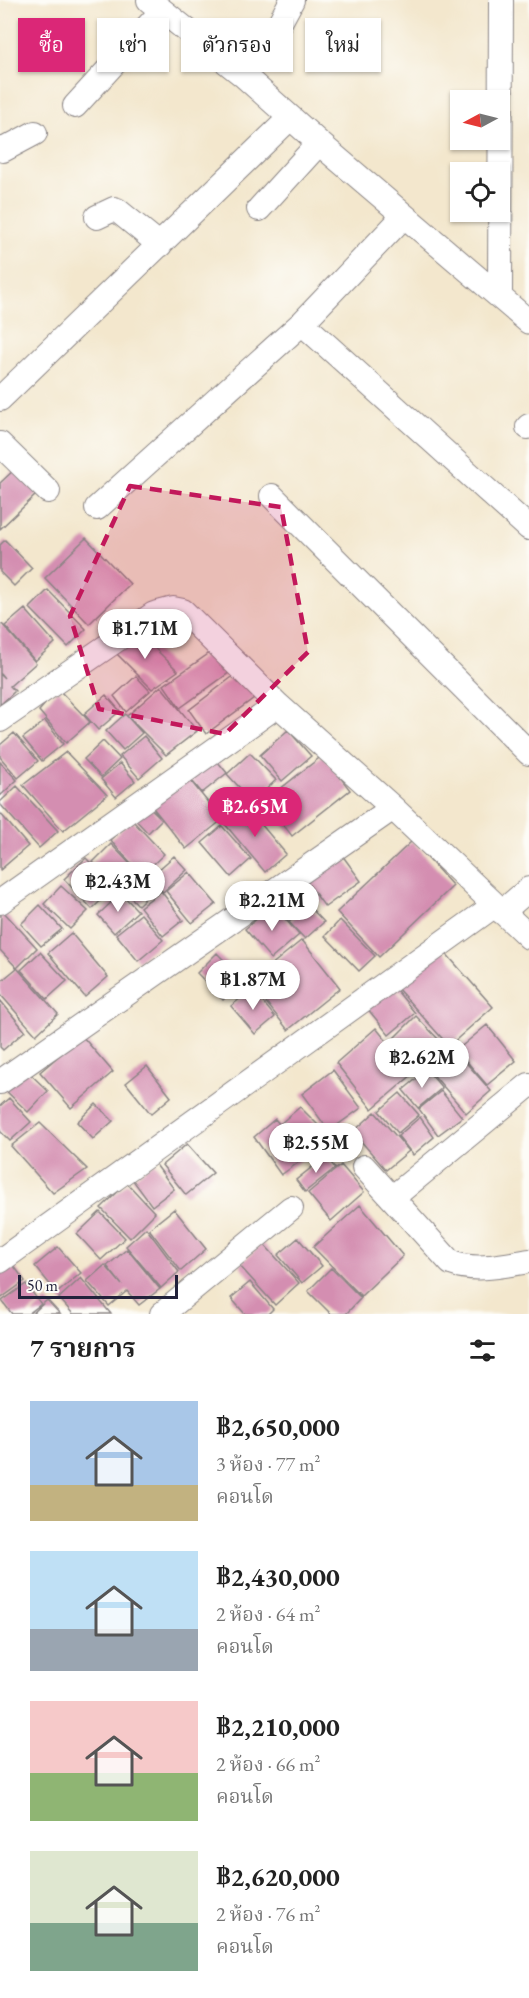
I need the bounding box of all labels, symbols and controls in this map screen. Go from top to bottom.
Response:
chip: ซื้อ [18,18,85,72]
chip: เช่า [97,18,169,72]
chip: ตัวกรอง [181,18,293,72]
chip: ใหม่ [305,18,381,72]
north arrow [450,90,510,150]
map controls [450,90,510,222]
button: locate [450,162,510,222]
pin: ฿1.71M [96,609,194,660]
text: ฿1.71M [112,615,178,641]
pin: ฿2.65M [206,787,304,838]
text: ฿2.65M [222,793,288,819]
pin: ฿2.43M [69,862,167,913]
text: ฿2.43M [85,868,151,894]
pin: ฿2.21M [223,881,321,932]
text: ฿2.21M [239,887,305,913]
pin: ฿1.87M [204,960,302,1011]
text: ฿1.87M [220,966,286,992]
pin: ฿2.62M [373,1038,471,1089]
text: ฿2.62M [389,1044,455,1070]
pin: ฿2.55M [267,1123,365,1174]
text: ฿2.55M [283,1129,349,1155]
scale bar [18,1272,178,1300]
text: 50 m [27,1275,58,1296]
text: 7 รายการ [30,1331,136,1365]
icon: filters [466,1334,499,1367]
text: ฿2,650,000 [216,1410,340,1444]
icon: home [78,1425,150,1497]
text: 3 ห้อง · 77 m² [216,1451,321,1477]
text: คอนโด [216,1483,274,1509]
text: ฿2,430,000 [216,1560,340,1594]
icon: home [78,1575,150,1647]
text: 2 ห้อง · 64 m² [216,1601,321,1627]
text: คอนโด [216,1633,274,1659]
text: ฿2,210,000 [216,1710,340,1744]
icon: home [78,1725,150,1797]
text: 2 ห้อง · 66 m² [216,1751,321,1777]
text: คอนโด [216,1783,274,1809]
text: ฿2,620,000 [216,1860,340,1894]
icon: home [78,1875,150,1947]
text: 2 ห้อง · 76 m² [216,1901,321,1927]
text: คอนโด [216,1933,274,1959]

